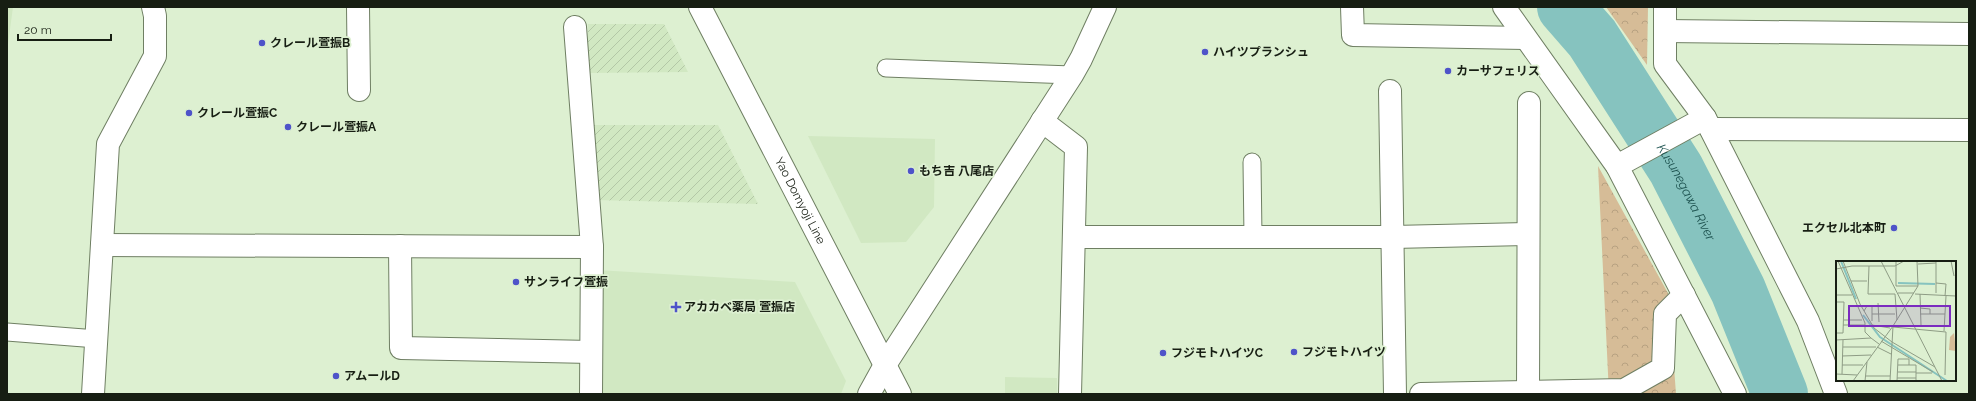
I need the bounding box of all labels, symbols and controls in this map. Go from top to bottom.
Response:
scale bar [18,16,111,42]
text: 20 m [24,23,52,37]
place label: クレール萱振B [270,36,350,50]
marker: クレール萱振B [257,38,267,48]
place label: ハイツプランシュ [1213,45,1309,59]
marker: ハイツプランシュ [1200,47,1210,57]
place label: カーサフェリス [1456,64,1540,78]
marker: カーサフェリス [1443,66,1453,76]
place label: クレール萱振C [197,106,277,120]
marker: クレール萱振C [184,108,194,118]
place label: クレール萱振A [296,120,377,134]
marker: クレール萱振A [283,122,293,132]
water label: Kusunegawa River [1654,141,1719,243]
street label: Yao Domyoji Line [772,155,828,246]
place label: もち吉 八尾店 [919,164,994,178]
marker: もち吉 八尾店 [906,166,916,176]
place label: エクセル北本町 [1802,221,1886,235]
marker: エクセル北本町 [1889,223,1899,233]
inset map [1836,261,1956,381]
place label: サンライフ萱振 [524,275,608,289]
marker: サンライフ萱振 [511,277,521,287]
place label: アカカベ薬局 萱振店 [684,300,795,314]
marker: アカカベ薬局 萱振店 [671,302,681,312]
place label: フジモトハイツ [1302,345,1386,359]
place label: フジモトハイツC [1171,346,1263,360]
marker: フジモトハイツ [1289,347,1299,357]
marker: フジモトハイツC [1158,348,1168,358]
place label: アムールD [344,369,400,383]
marker: アムールD [331,371,341,381]

